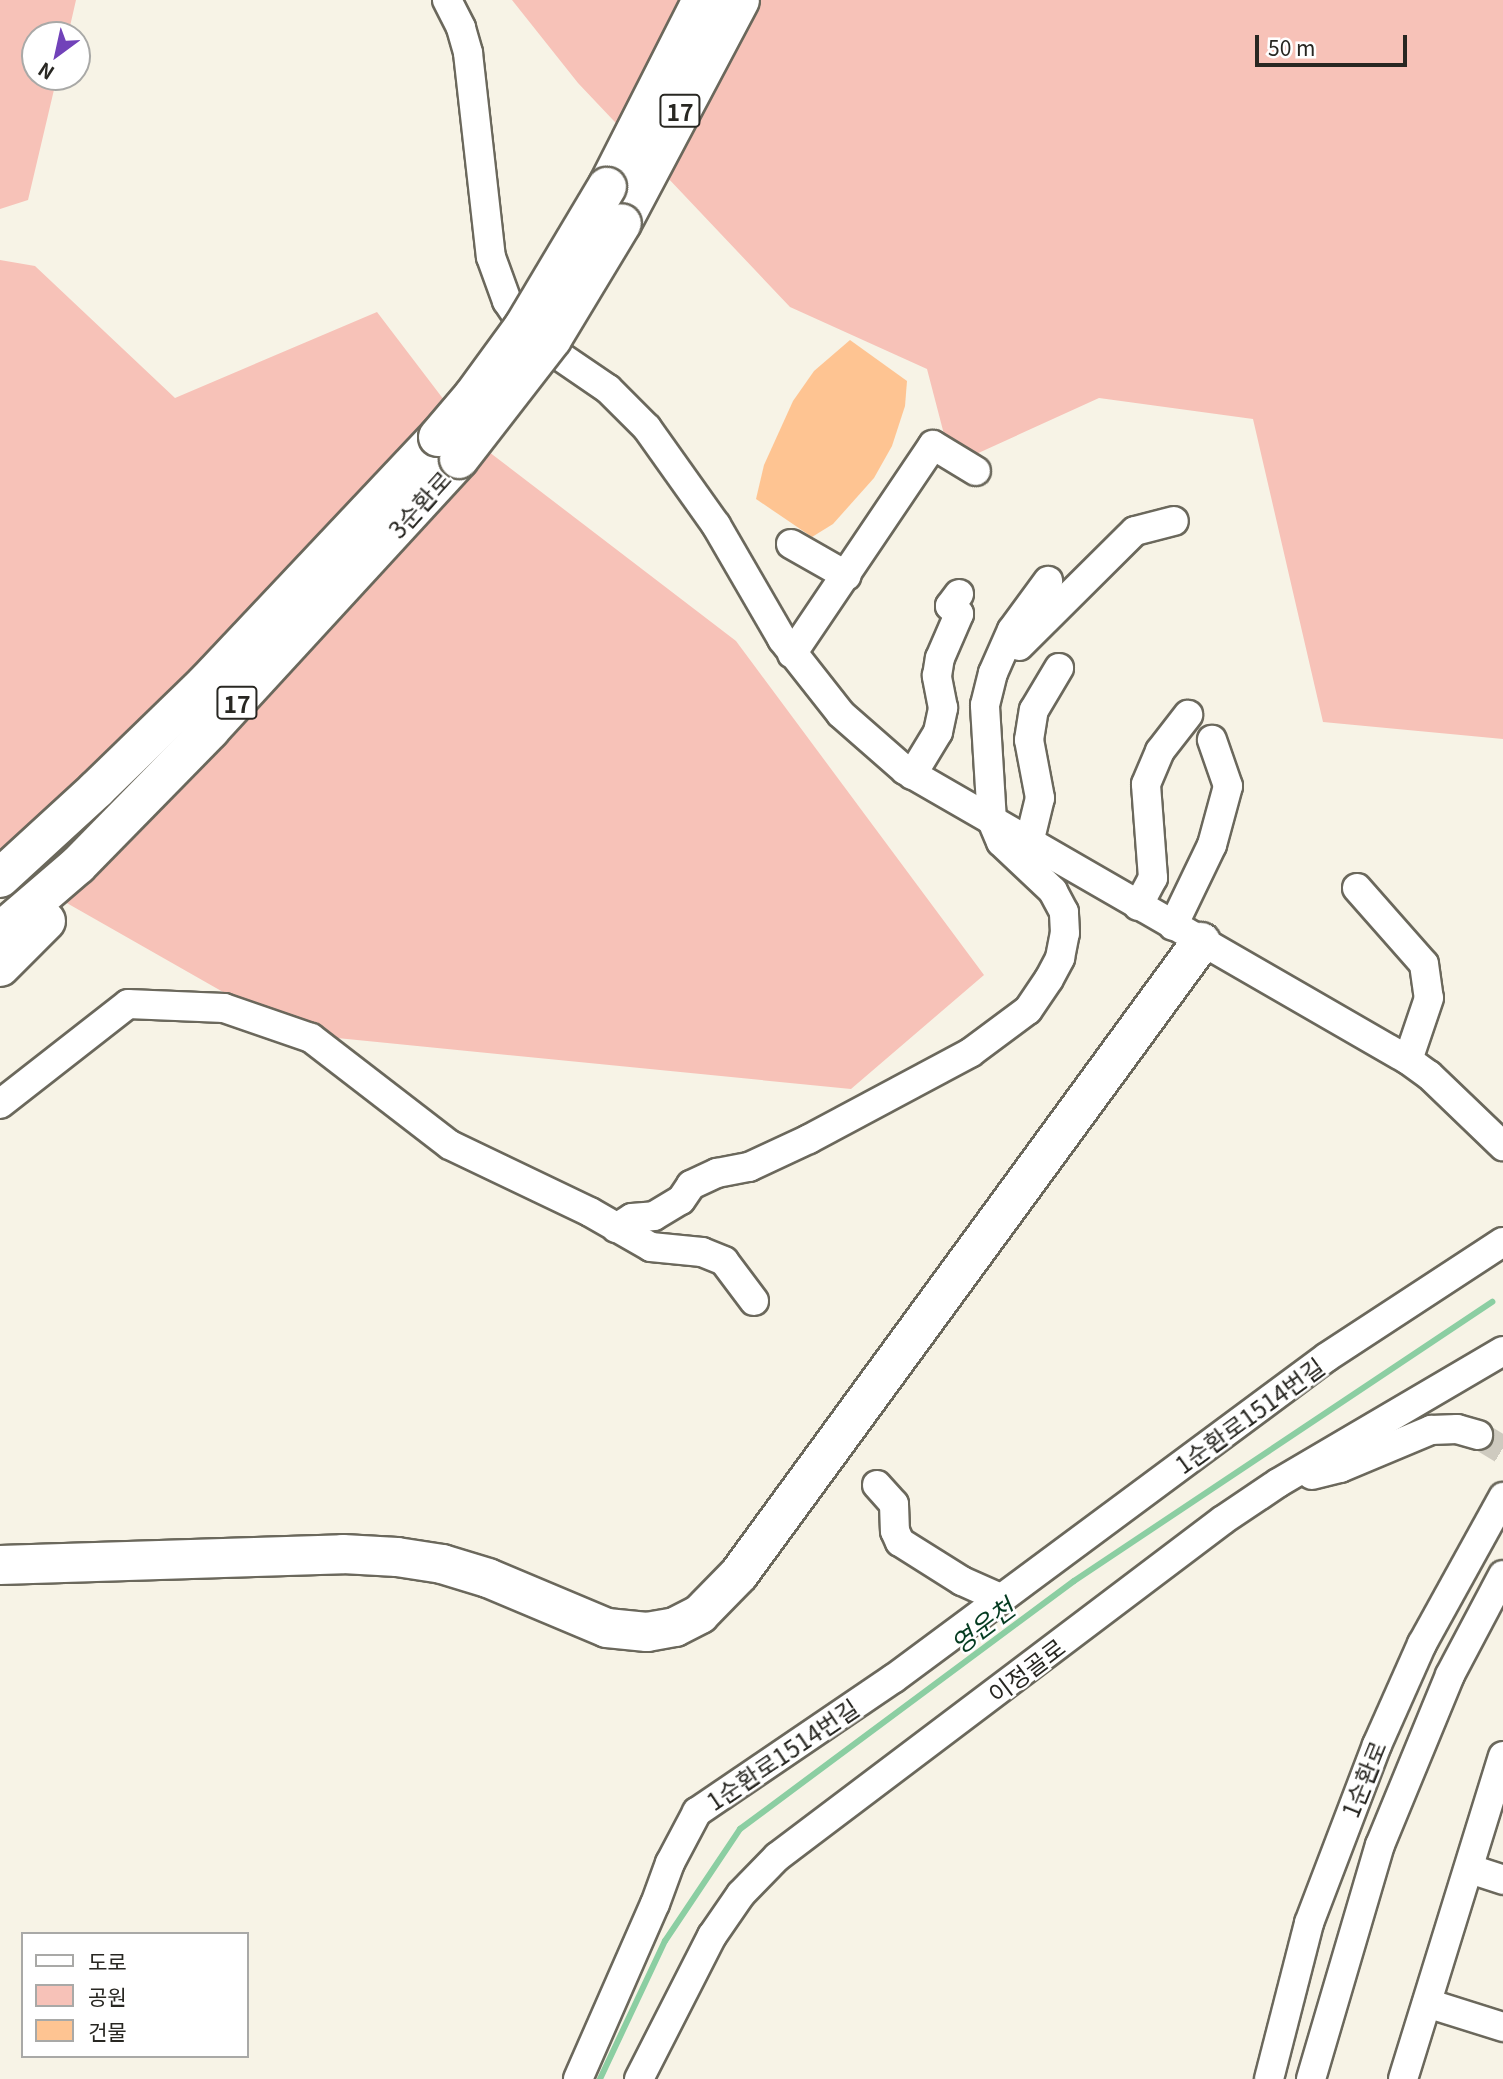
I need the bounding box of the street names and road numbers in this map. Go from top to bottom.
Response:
road number: 17 [659,92,701,130]
street label: 3순환로 [382,465,456,543]
road number: 17 [216,684,258,722]
street label: 1순환로1514번길 [1169,1351,1329,1479]
street label: 이정골로 [982,1632,1070,1708]
street label: 1순환로1514번길 [701,1693,863,1815]
street label: 1순환로 [1335,1737,1391,1821]

